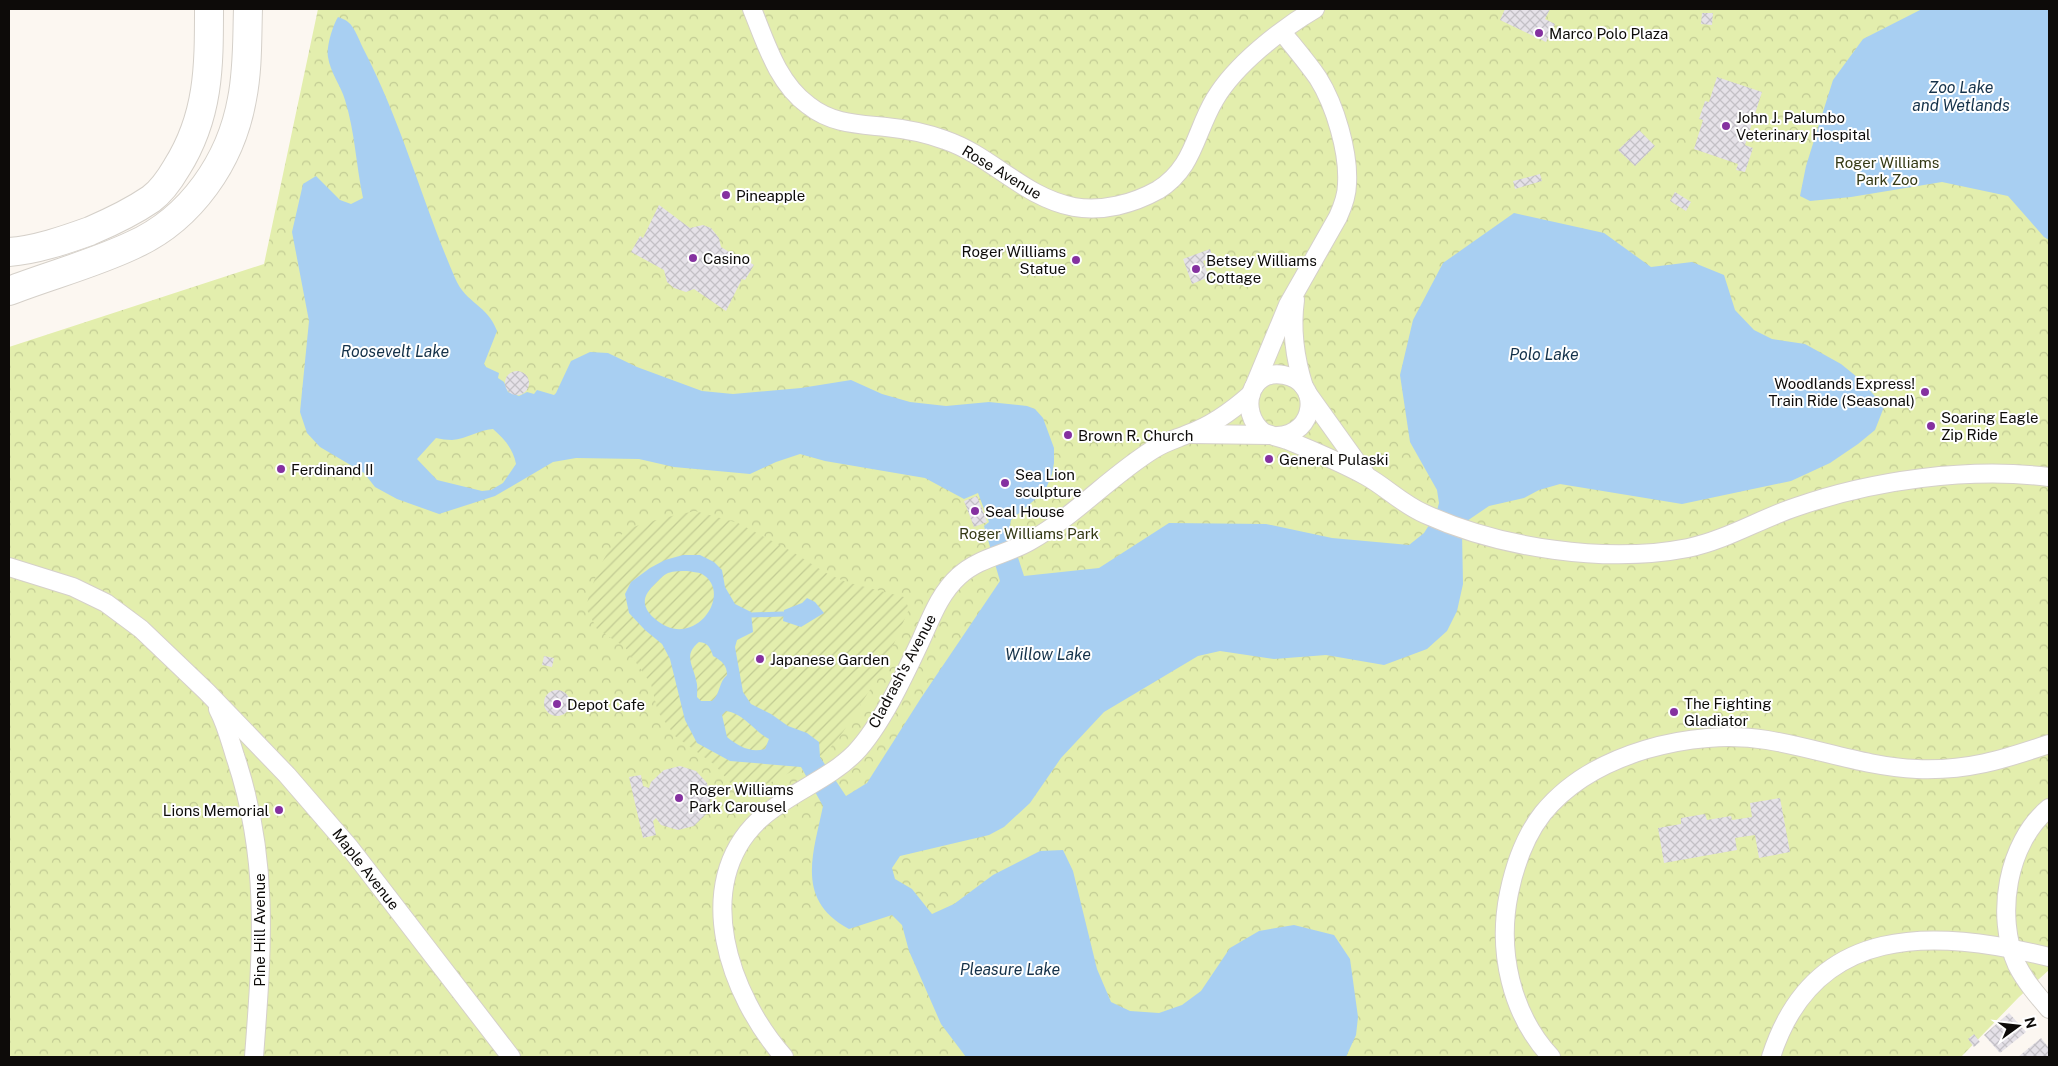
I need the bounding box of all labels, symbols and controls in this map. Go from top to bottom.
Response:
place label: Marco Polo Plaza [1549,25,1668,42]
marker: Marco Polo Plaza [1533,27,1545,39]
water label: Zoo Lake and Wetlands [1912,78,2010,115]
place label: John J. Palumbo Veterinary Hospital [1736,109,1871,143]
marker: John J. Palumbo Veterinary Hospital [1720,120,1732,132]
street label: Rose Avenue [959,142,1045,202]
park label: Roger Williams Park Zoo [1835,154,1939,188]
place label: Pineapple [736,187,805,204]
marker: Pineapple [720,189,732,201]
place label: Roger Williams Statue [962,243,1066,277]
place label: Casino [703,250,750,267]
marker: Casino [687,252,699,264]
place label: Betsey Williams Cottage [1206,252,1317,286]
marker: Roger Williams Statue [1070,254,1082,266]
marker: Betsey Williams Cottage [1190,263,1202,275]
water label: Roosevelt Lake [341,342,449,361]
water label: Polo Lake [1509,345,1579,364]
place label: Woodlands Express! Train Ride (Seasonal) [1768,375,1915,409]
marker: Woodlands Express! Train Ride (Seasonal) [1919,386,1931,398]
place label: Soaring Eagle Zip Ride [1941,409,2039,443]
marker: Soaring Eagle Zip Ride [1925,420,1937,432]
place label: Brown R. Church [1078,427,1193,444]
marker: Brown R. Church [1062,429,1074,441]
place label: General Pulaski [1279,451,1388,468]
marker: General Pulaski [1263,453,1275,465]
place label: Ferdinand II [291,461,373,478]
marker: Ferdinand II [275,463,287,475]
place label: Sea Lion sculpture [1015,466,1081,500]
marker: Sea Lion sculpture [999,477,1011,489]
place label: Seal House [985,503,1065,520]
marker: Seal House [969,505,981,517]
park label: Roger Williams Park [959,525,1099,542]
street label: Cladrash's Avenue [865,611,939,731]
water label: Willow Lake [1005,645,1091,664]
place label: Japanese Garden [770,651,889,668]
marker: Japanese Garden [754,653,766,665]
place label: The Fighting Gladiator [1684,695,1772,729]
place label: Depot Cafe [567,696,645,713]
marker: Depot Cafe [551,698,563,710]
marker: The Fighting Gladiator [1668,706,1680,718]
place label: Roger Williams Park Carousel [689,781,793,815]
marker: Roger Williams Park Carousel [673,792,685,804]
place label: Lions Memorial [163,802,269,819]
marker: Lions Memorial [273,804,285,816]
street label: Maple Avenue [329,825,403,913]
street label: Pine Hill Avenue [251,873,268,987]
water label: Pleasure Lake [960,960,1061,979]
north arrow [1993,1001,2043,1051]
text: N [2021,1015,2040,1030]

